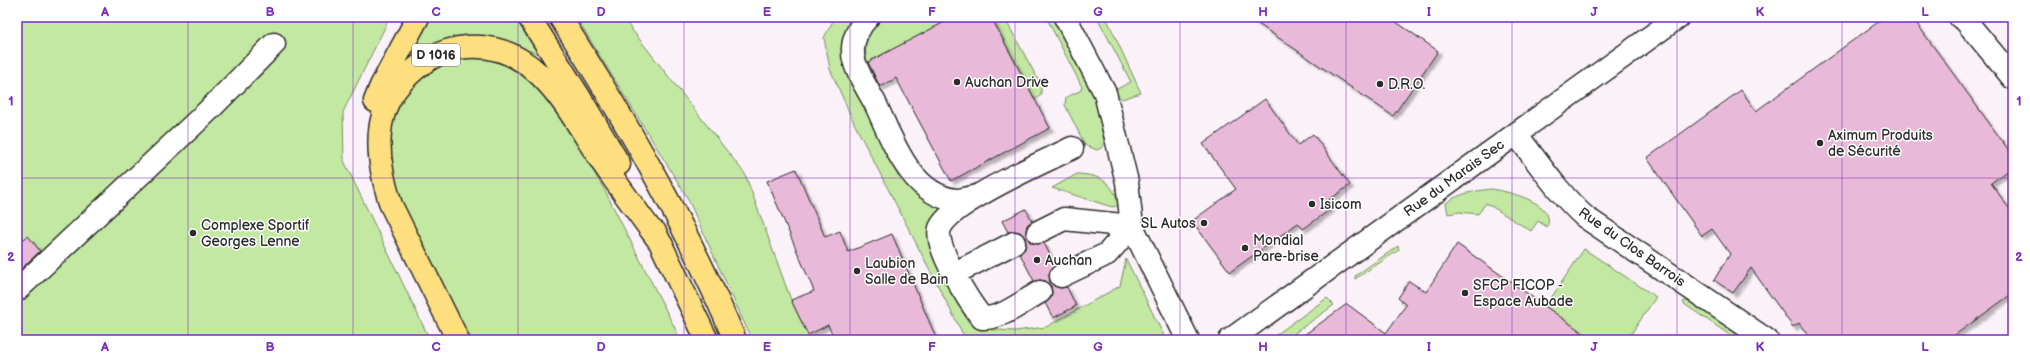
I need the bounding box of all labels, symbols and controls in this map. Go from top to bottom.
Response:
text: A [100,4,109,20]
text: B [265,4,275,20]
text: C [431,4,441,20]
text: D [596,4,606,20]
text: E [763,4,772,20]
text: F [928,4,936,20]
text: G [1093,4,1103,20]
text: H [1258,4,1268,20]
text: I [1427,4,1431,20]
text: J [1590,4,1598,20]
text: K [1756,4,1765,20]
text: L [1921,4,1929,20]
road number: D 1016 [412,44,460,66]
place label: Auchan Drive [965,74,1049,91]
place label: D.R.O. [1388,76,1426,93]
marker: Auchan Drive [952,77,962,87]
marker: D.R.O. [1375,79,1385,89]
text: 1 [8,93,14,109]
text: 1 [2016,93,2022,109]
place label: Aximum Produits de Sécurité [1828,127,1933,160]
street label: Rue du Marais Sec [1400,136,1508,220]
marker: Aximum Produits de Sécurité [1815,138,1825,148]
place label: Isicom [1320,196,1362,213]
marker: Isicom [1307,199,1317,209]
street label: Rue du Clos Barrois [1575,204,1689,290]
place label: SL Autos [1141,215,1196,232]
place label: Complexe Sportif Georges Lenne [201,217,310,250]
marker: SL Autos [1199,218,1209,228]
marker: Complexe Sportif Georges Lenne [188,228,198,238]
place label: Mondial Pare-brise [1253,232,1319,265]
marker: Mondial Pare-brise [1240,243,1250,253]
text: 2 [7,249,15,265]
text: 2 [2015,249,2023,265]
place label: Auchan [1045,252,1092,269]
place label: Laubion Salle de Bain [865,255,949,288]
marker: Auchan [1032,255,1042,265]
marker: Laubion Salle de Bain [852,266,862,276]
place label: SFCP FICOP - Espace Aubade [1473,277,1573,310]
marker: SFCP FICOP - Espace Aubade [1460,288,1470,298]
text: A [100,339,109,355]
text: B [265,339,275,355]
text: C [431,339,441,355]
text: D [596,339,606,355]
text: E [763,339,772,355]
text: F [928,339,936,355]
text: G [1093,339,1103,355]
text: H [1258,339,1268,355]
text: I [1427,339,1431,355]
text: J [1590,339,1598,355]
text: K [1756,339,1765,355]
text: L [1921,339,1929,355]

